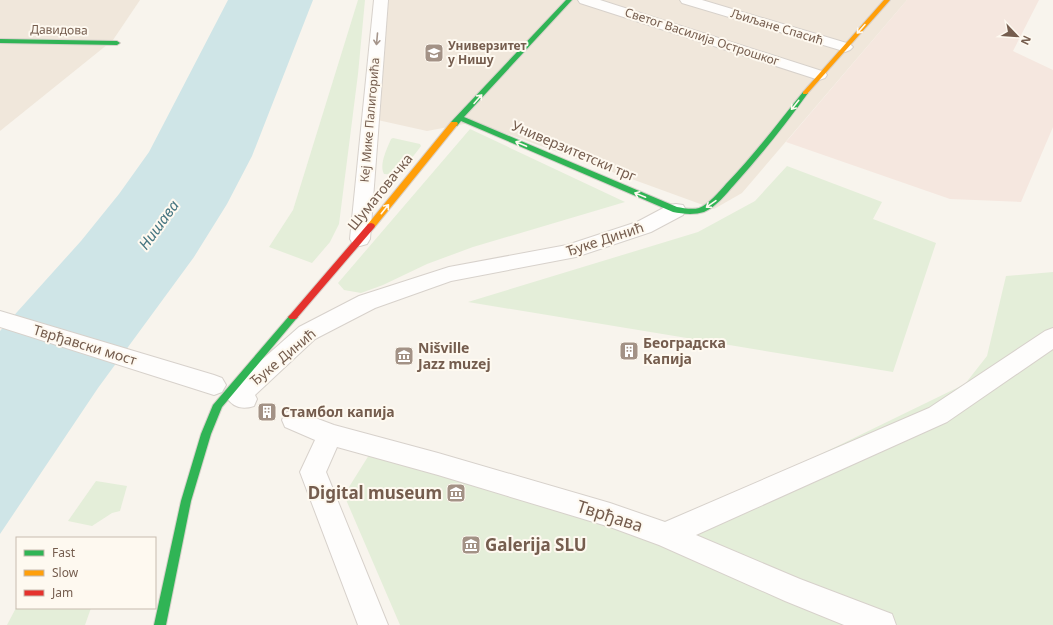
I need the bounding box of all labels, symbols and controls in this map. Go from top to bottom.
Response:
street label: Светог Василија Острошког [623,3,782,70]
street label: Љиљане Спасић [729,4,826,49]
north arrow [997,16,1037,56]
street label: Давидова [30,20,88,39]
one-way arrow [856,24,866,34]
one-way arrow [374,32,381,45]
text: N [1018,33,1035,48]
place label: Универзитет у Нишу [447,37,527,68]
school or university icon: Универзитет у Нишу [423,42,445,64]
street label: Кеј Мике Палигорића [356,57,383,183]
one-way arrow [473,95,482,105]
one-way arrow [790,99,799,110]
street label: Универзитетски трг [509,116,639,185]
one-way arrow [515,140,527,147]
street label: Шуматовачка [343,149,416,234]
one-way arrow [635,191,647,198]
water label: Нишава [134,195,183,253]
one-way arrow [705,200,716,208]
one-way arrow [380,204,389,214]
street label: Ђуке Динић [564,217,646,260]
street label: Тврђавски мост [31,320,140,369]
street label: Ђуке Динић [246,324,320,390]
place label: Београдска Капија [643,333,726,368]
place label: Nišville Jazz muzej [416,338,491,373]
building icon: Београдска Капија [618,340,640,362]
museum icon: Nišville Jazz muzej [393,345,415,367]
building icon: Стамбол капија [256,401,278,423]
place label: Стамбол капија [281,402,395,421]
place label: Digital museum [308,481,442,504]
museum icon: Digital museum [445,482,467,504]
street label: Тврђава [574,494,646,537]
place label: Galerija SLU [485,533,587,556]
museum icon: Galerija SLU [460,534,482,556]
legend [16,537,156,609]
text: Fast [52,544,76,561]
text: Slow [52,564,79,581]
text: Jam [51,584,73,601]

